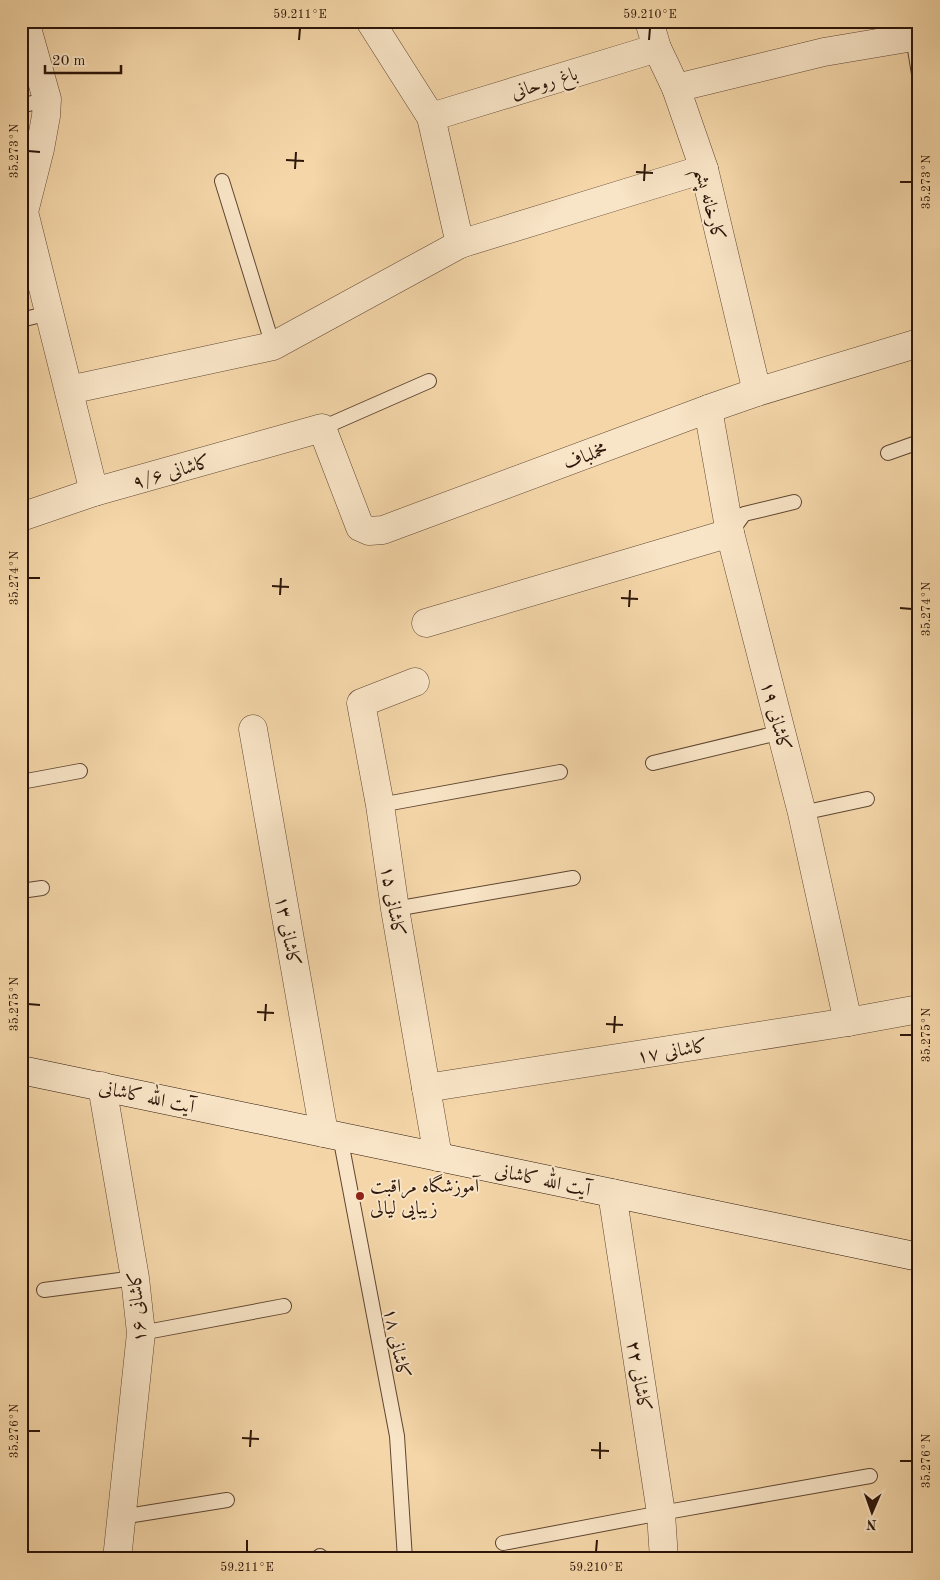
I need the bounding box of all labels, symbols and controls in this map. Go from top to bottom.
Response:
text: 59.211°E [273,8,327,21]
text: 59.210°E [623,8,677,21]
scale bar [45,42,121,74]
text: 20 m [52,54,86,69]
street label: باغ روحانی [509,65,581,107]
text: 35.273°N [8,124,21,178]
text: 35.273°N [920,155,933,209]
street label: کارخانه پشم [683,166,728,245]
street label: مخملباف [561,441,611,474]
street label: کاشانی ۹/۶ [130,452,213,494]
text: 35.274°N [8,551,21,605]
text: 35.274°N [920,582,933,636]
street label: کاشانی ۱۹ [757,679,793,754]
street label: کاشانی ۱۵ [377,865,407,938]
street label: کاشانی ۱۳ [271,894,303,968]
text: 35.275°N [8,977,21,1031]
text: 35.275°N [920,1008,933,1062]
street label: کاشانی ۱۷ [636,1037,709,1067]
street label: آیت الله کاشانی [97,1072,199,1118]
street label: آیت الله کاشانی [493,1155,595,1201]
place label: آموزشگاه مراقبت زیبایی لیالی [370,1173,481,1221]
marker: آموزشگاه مراقبت زیبایی لیالی [354,1190,366,1202]
street label: کاشانی ۱۶ [126,1271,150,1343]
street label: کاشانی ۱۸ [379,1306,413,1380]
street label: کاشانی ۲۲ [623,1340,653,1413]
text: 35.276°N [8,1404,21,1458]
text: 35.276°N [920,1434,933,1488]
north arrow [848,1488,898,1538]
text: N [866,1517,877,1531]
text: 59.211°E [220,1561,274,1574]
text: 59.210°E [569,1561,623,1574]

